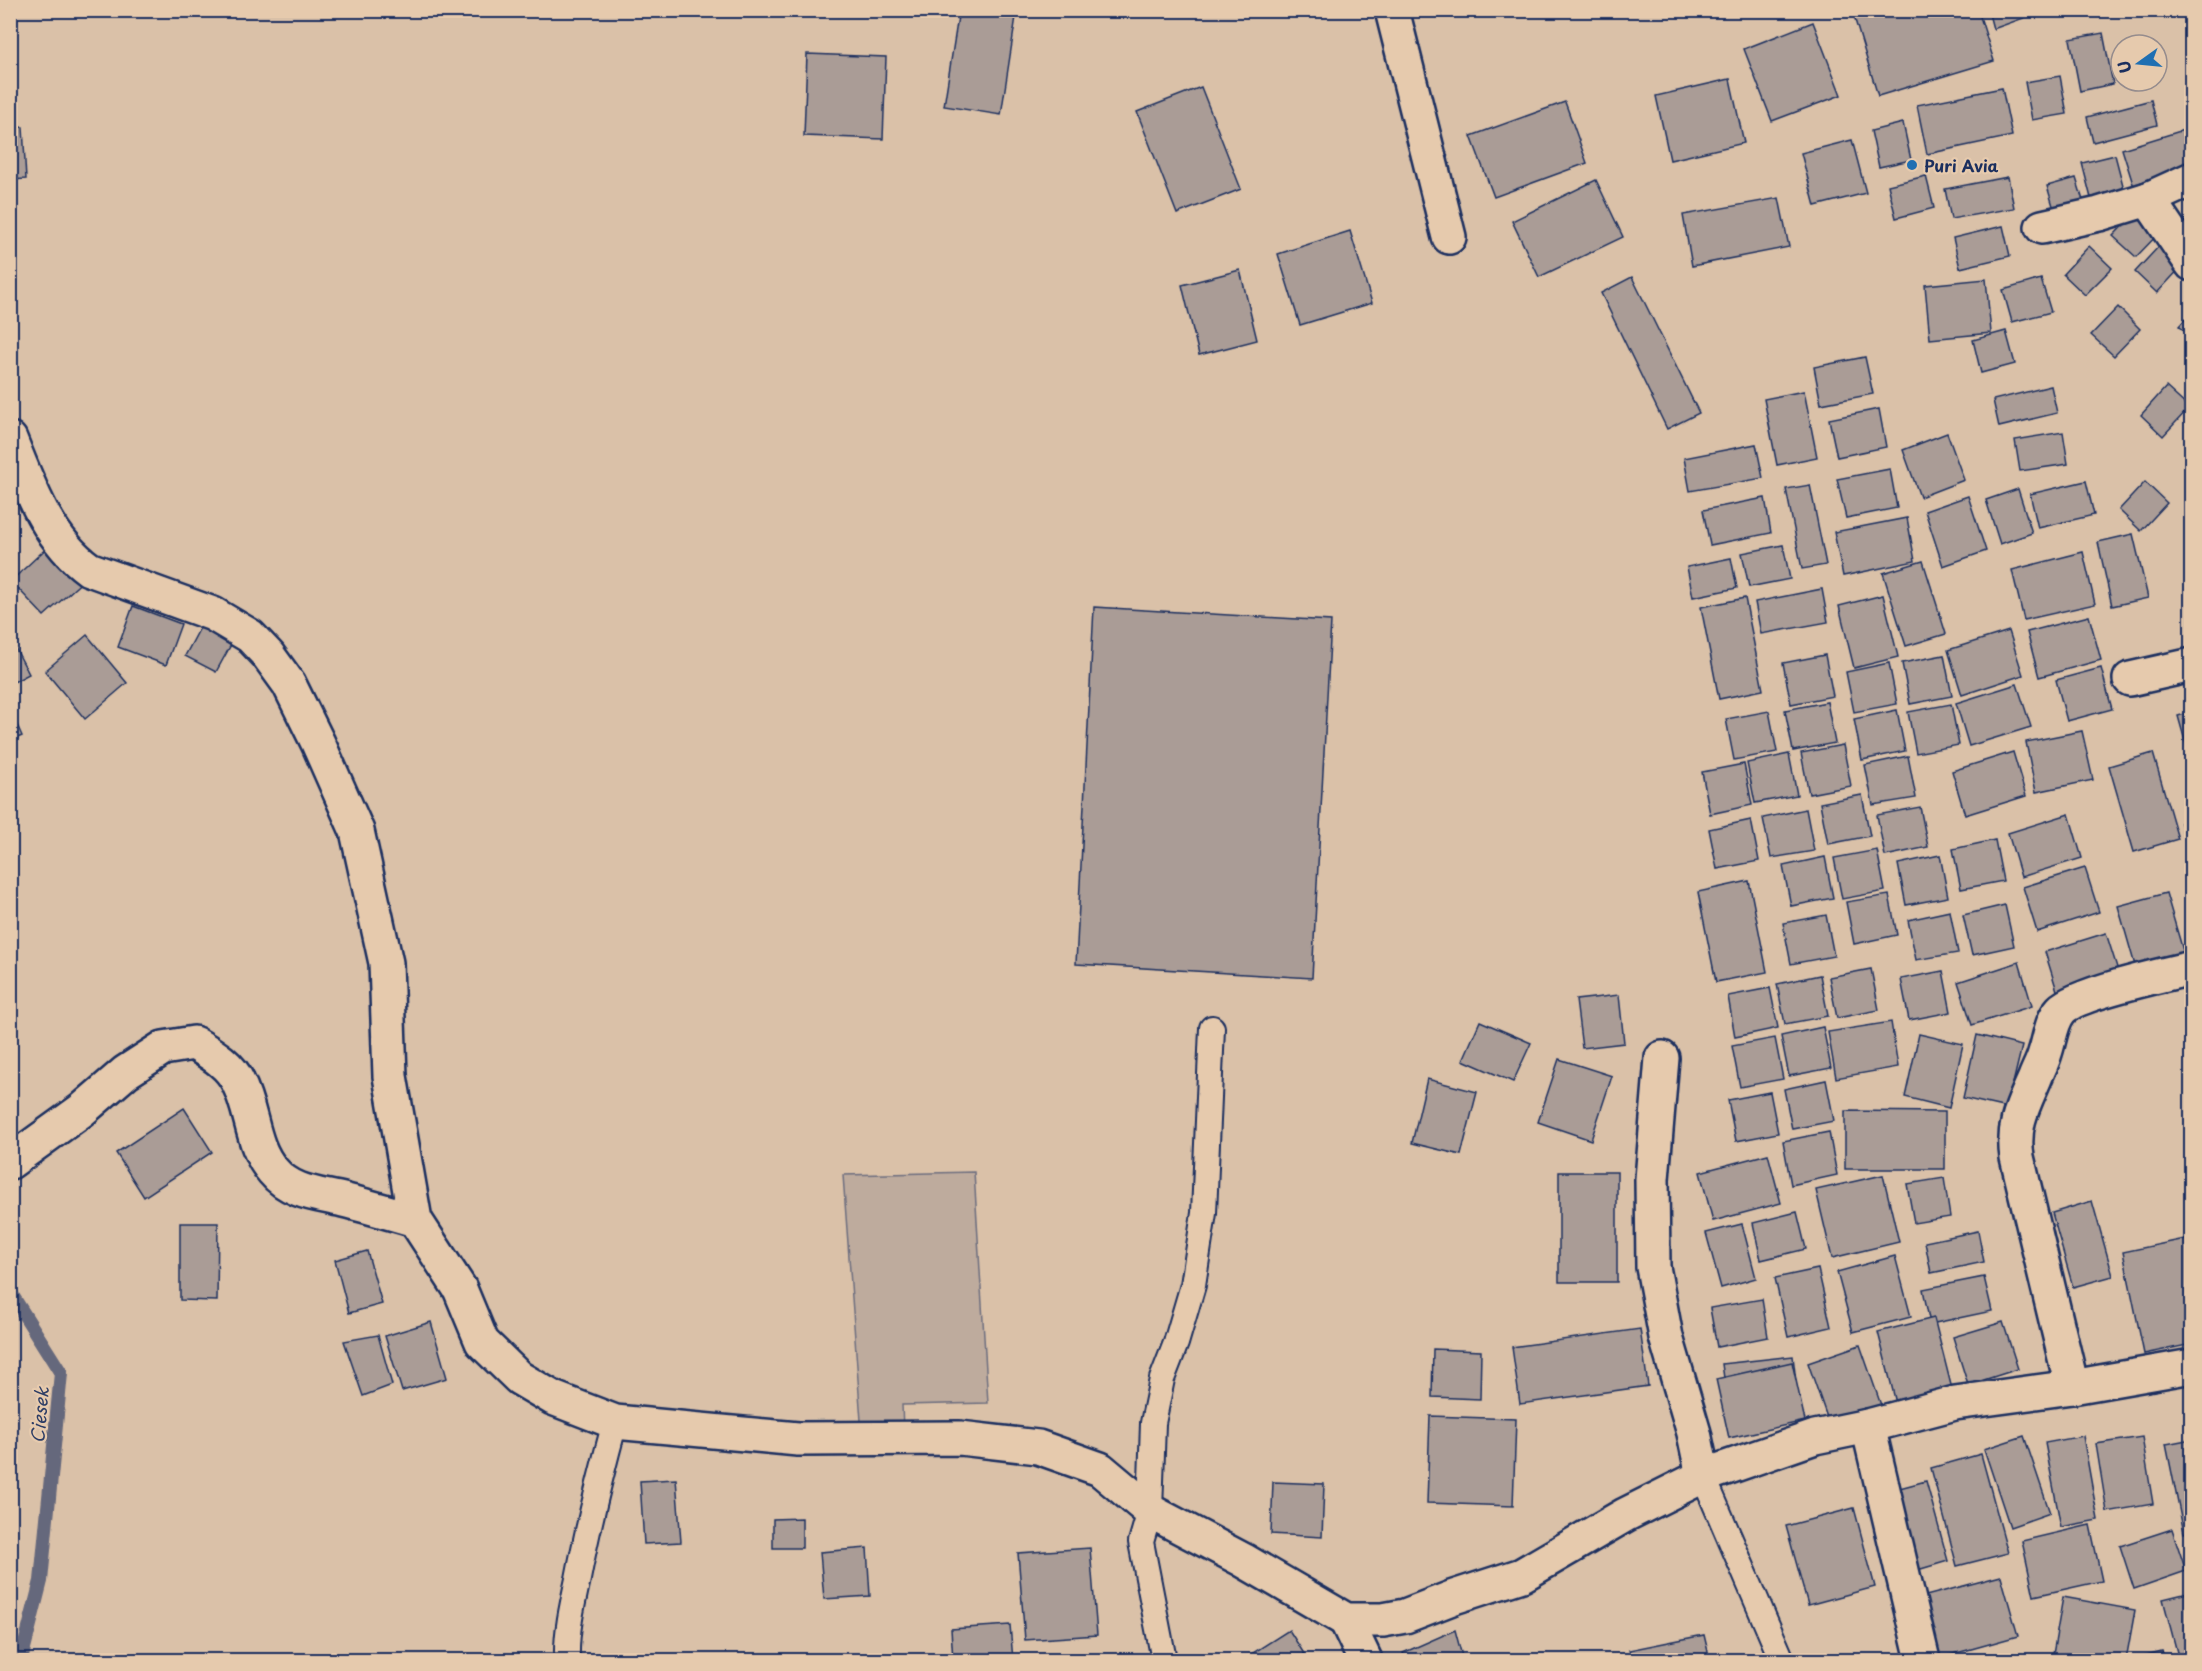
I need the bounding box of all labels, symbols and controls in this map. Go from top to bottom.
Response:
north arrow [2109,33,2169,93]
text: U [2110,58,2137,76]
place label: Puri Avia [1924,153,1999,177]
marker: Puri Avia [1905,158,1919,172]
water label: Ciesek [23,1385,55,1444]

